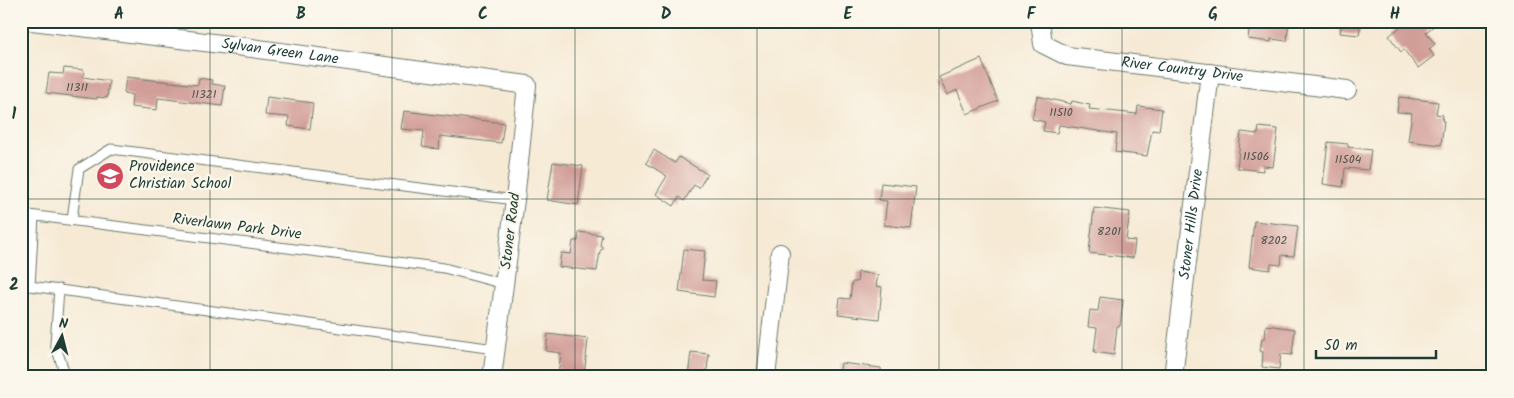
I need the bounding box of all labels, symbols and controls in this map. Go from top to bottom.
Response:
text: A [114,2,124,27]
text: B [296,2,306,27]
text: C [478,2,488,27]
text: D [661,2,672,27]
text: E [844,2,854,27]
text: F [1027,2,1037,27]
text: G [1208,2,1218,27]
text: H [1390,2,1400,27]
street label: Sylvan Green Lane [220,32,340,72]
street label: River Country Drive [1120,51,1245,89]
house number: 11311 [66,78,88,97]
house number: 11321 [191,85,217,104]
text: 1 [12,102,17,127]
house number: 11510 [1049,103,1073,122]
house number: 11506 [1243,147,1269,166]
house number: 11504 [1335,150,1362,169]
place label: Providence Christian School [129,155,232,196]
school or university icon: Providence Christian School [95,161,125,191]
street label: Stoner Hills Drive [1173,167,1210,281]
street label: Stoner Road [494,191,528,270]
street label: Riverlawn Park Drive [171,207,303,247]
house number: 8201 [1097,222,1121,241]
house number: 8202 [1260,231,1288,250]
text: 2 [9,273,19,298]
north arrow [38,310,88,360]
text: N [58,313,69,336]
scale bar [1316,328,1436,360]
text: 50 m [1324,334,1358,358]

